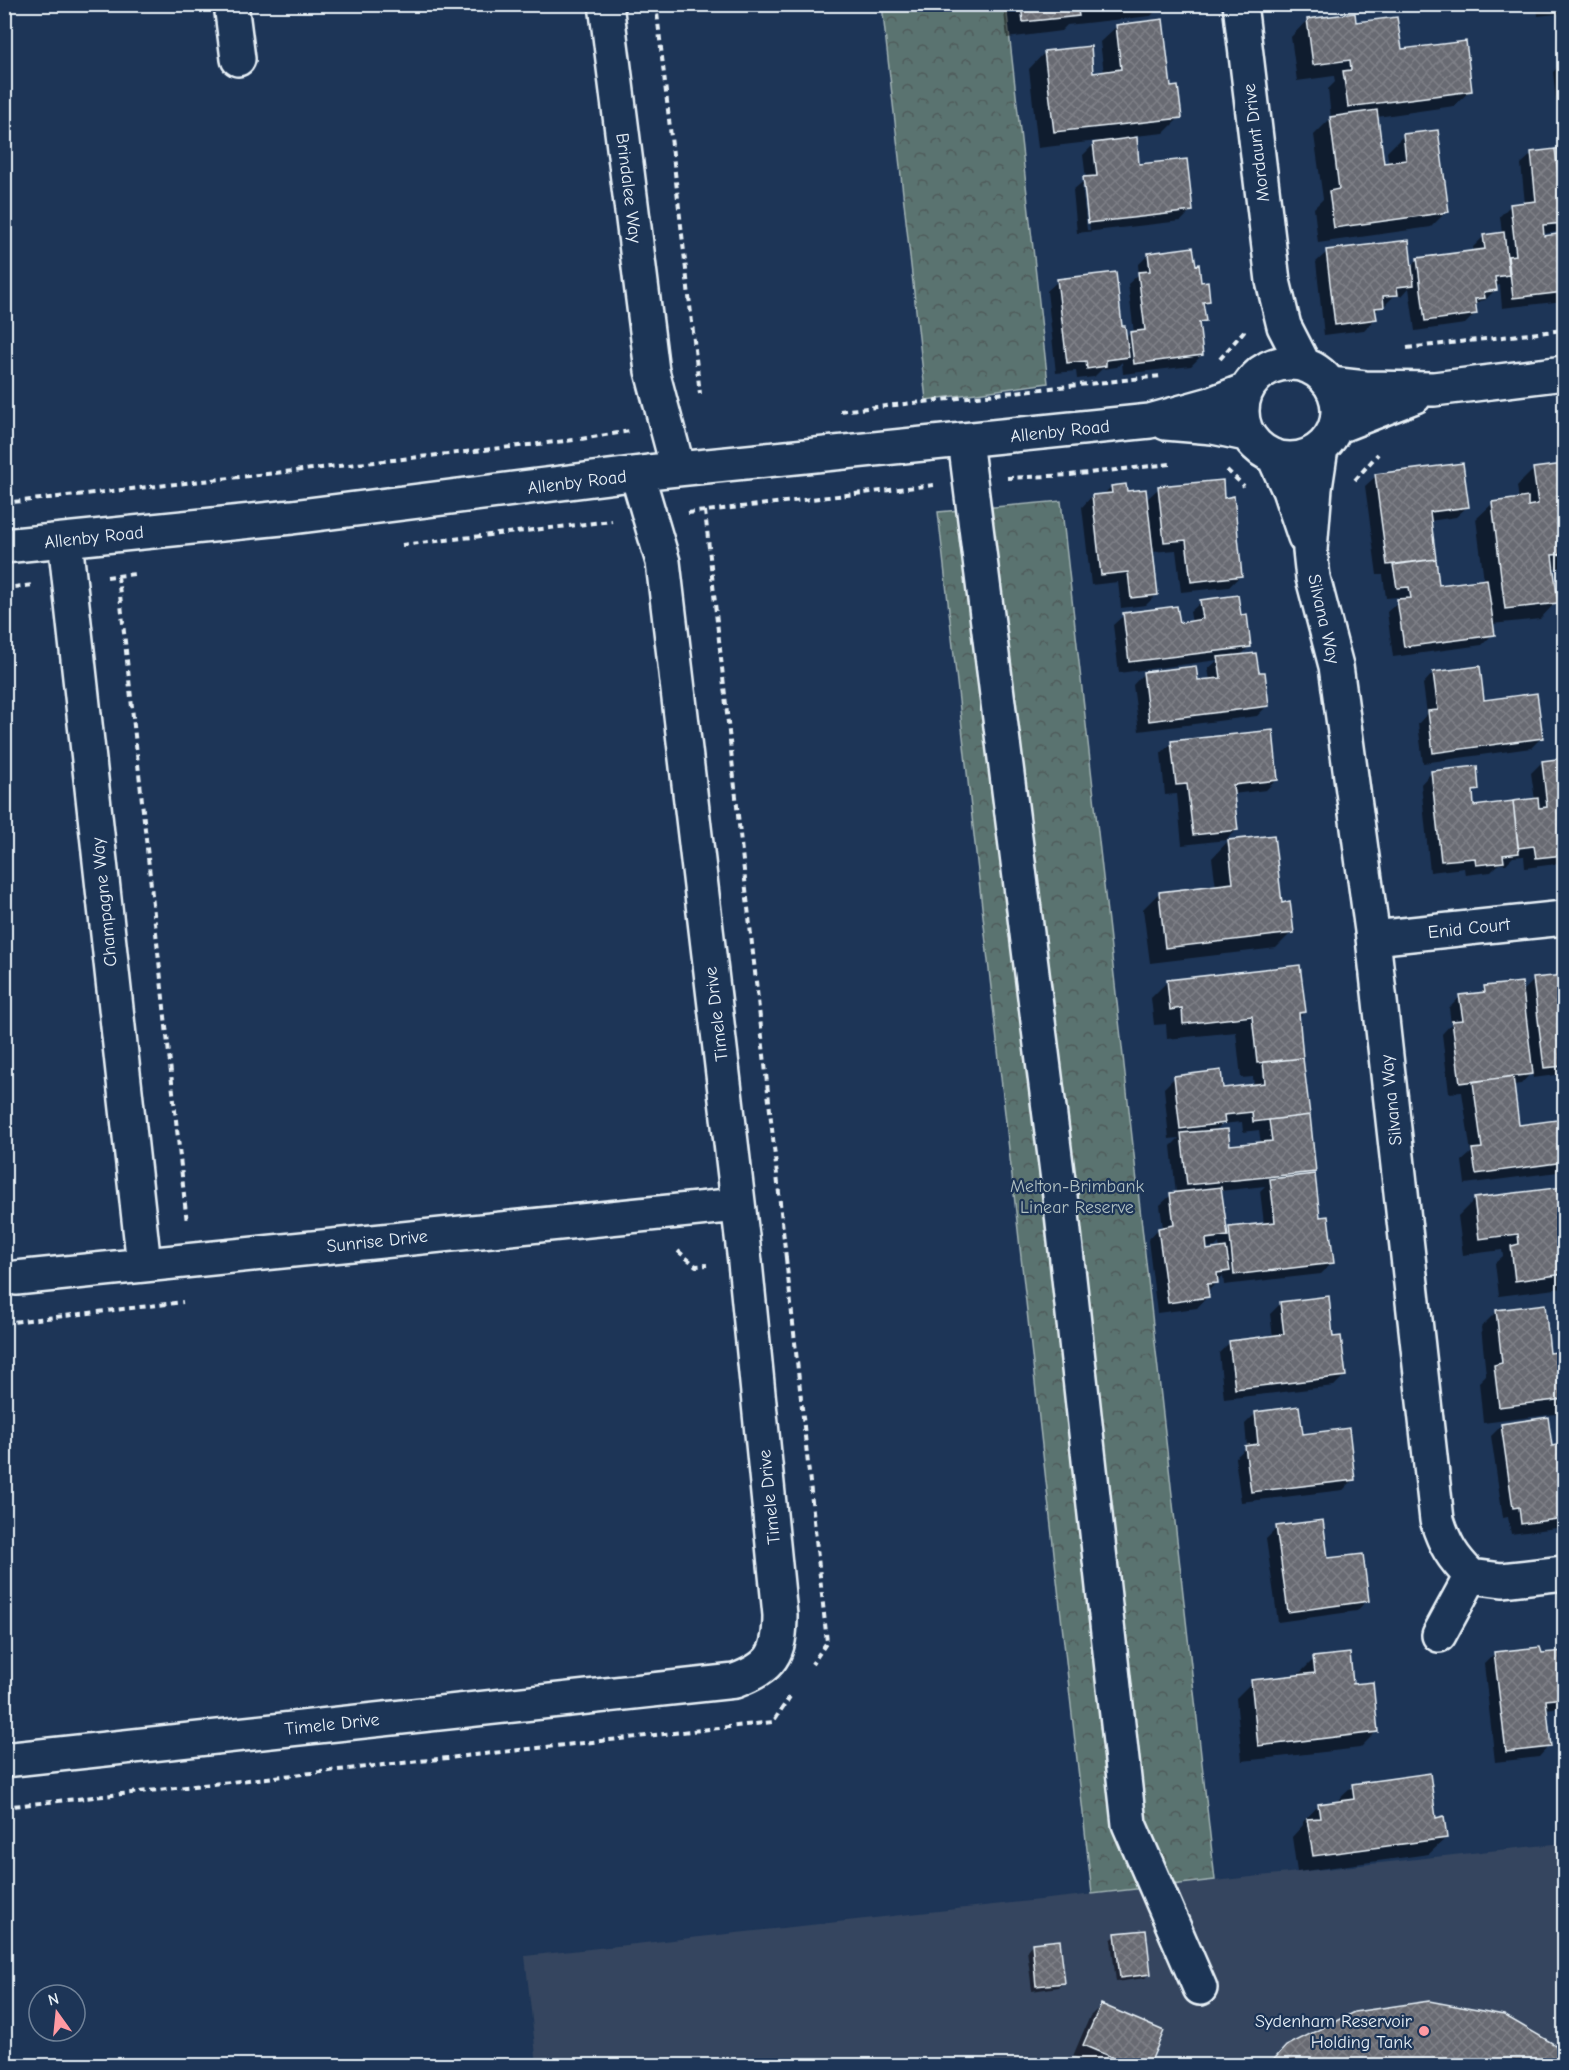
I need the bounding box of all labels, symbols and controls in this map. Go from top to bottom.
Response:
street label: Mordaunt Drive [1239,83,1274,203]
street label: Brindalee Way [611,132,646,245]
street label: Allenby Road [1009,416,1111,447]
street label: Allenby Road [526,466,628,499]
street label: Allenby Road [43,522,145,553]
street label: Silvana Way [1303,572,1344,667]
street label: Champagne Way [87,835,122,968]
street label: Enid Court [1427,914,1512,943]
street label: Timele Drive [700,965,733,1062]
street label: Silvana Way [1376,1052,1407,1146]
park label: Melton-Brimbank Linear Reserve [1010,1176,1144,1218]
street label: Sunrise Drive [325,1226,429,1257]
street label: Timele Drive [754,1449,785,1545]
street label: Timele Drive [284,1709,380,1740]
north arrow [27,1983,87,2043]
text: N [46,1989,61,2010]
place label: Sydenham Reservoir Holding Tank [1255,2011,1413,2053]
marker: Sydenham Reservoir Holding Tank [1417,2024,1431,2038]

